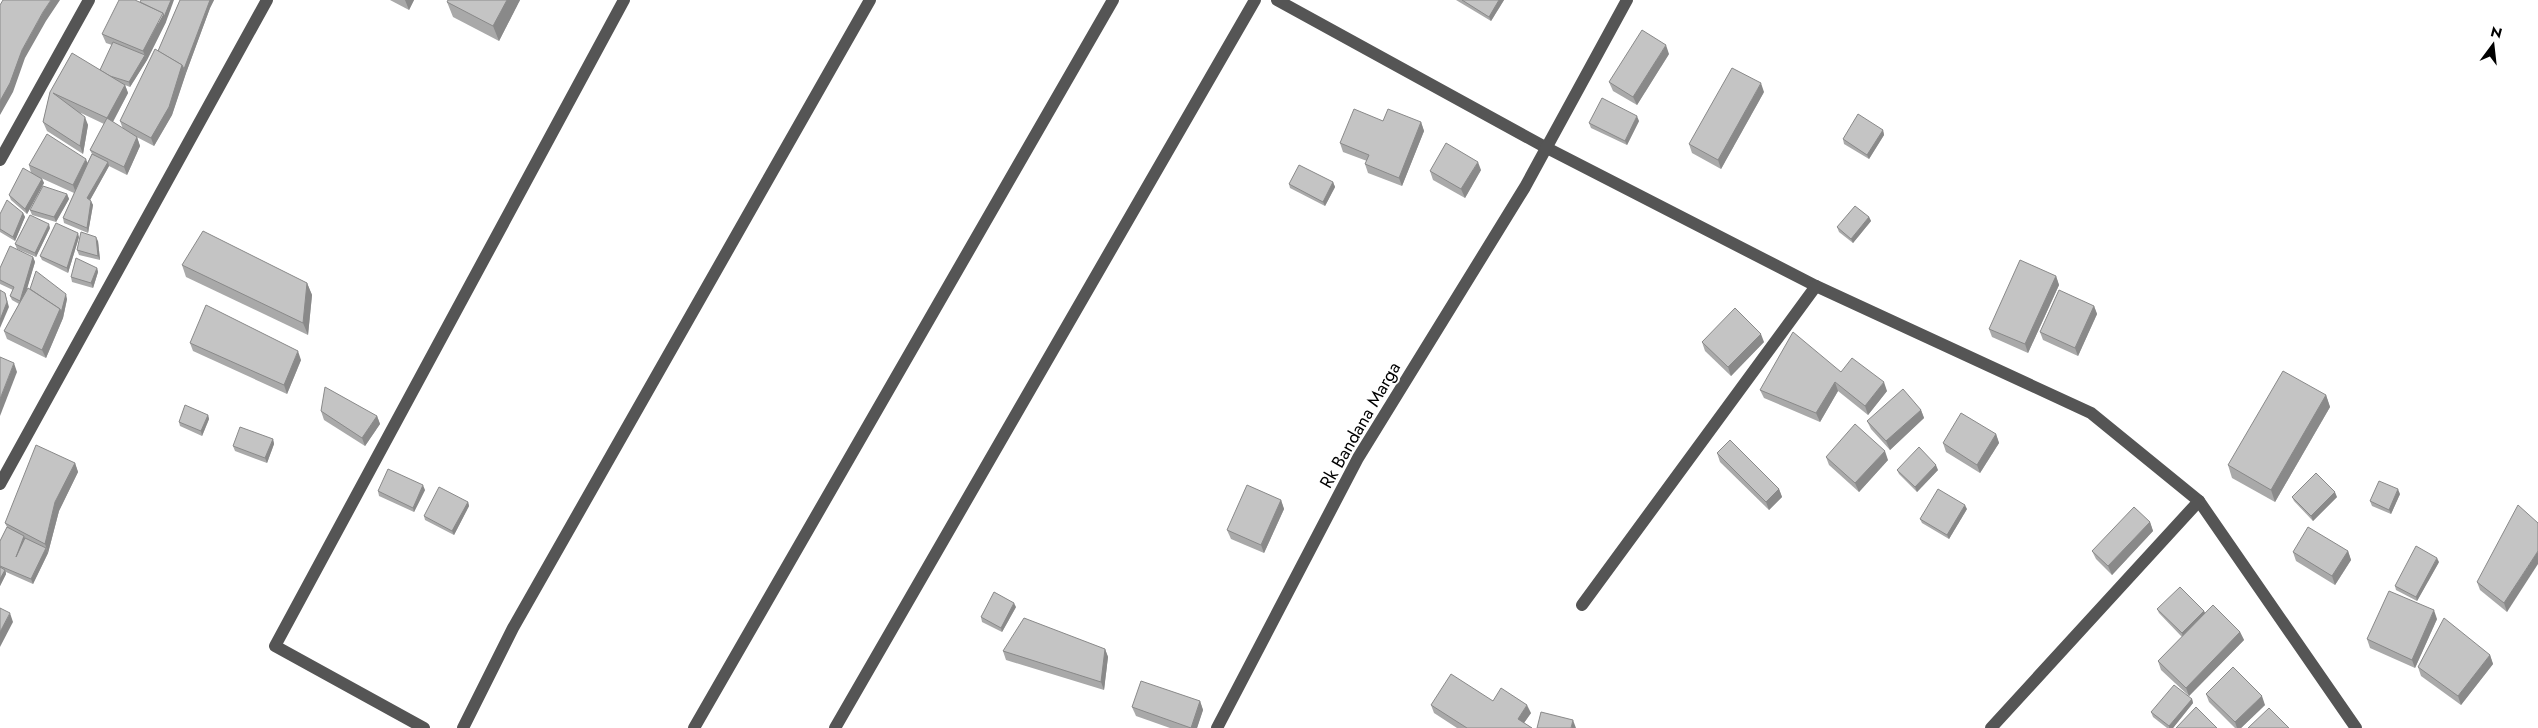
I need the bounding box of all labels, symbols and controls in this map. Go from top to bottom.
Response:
north arrow [2468,20,2518,70]
text: N [2488,21,2504,44]
street label: Rk Bandana Marga [1313,357,1407,493]

